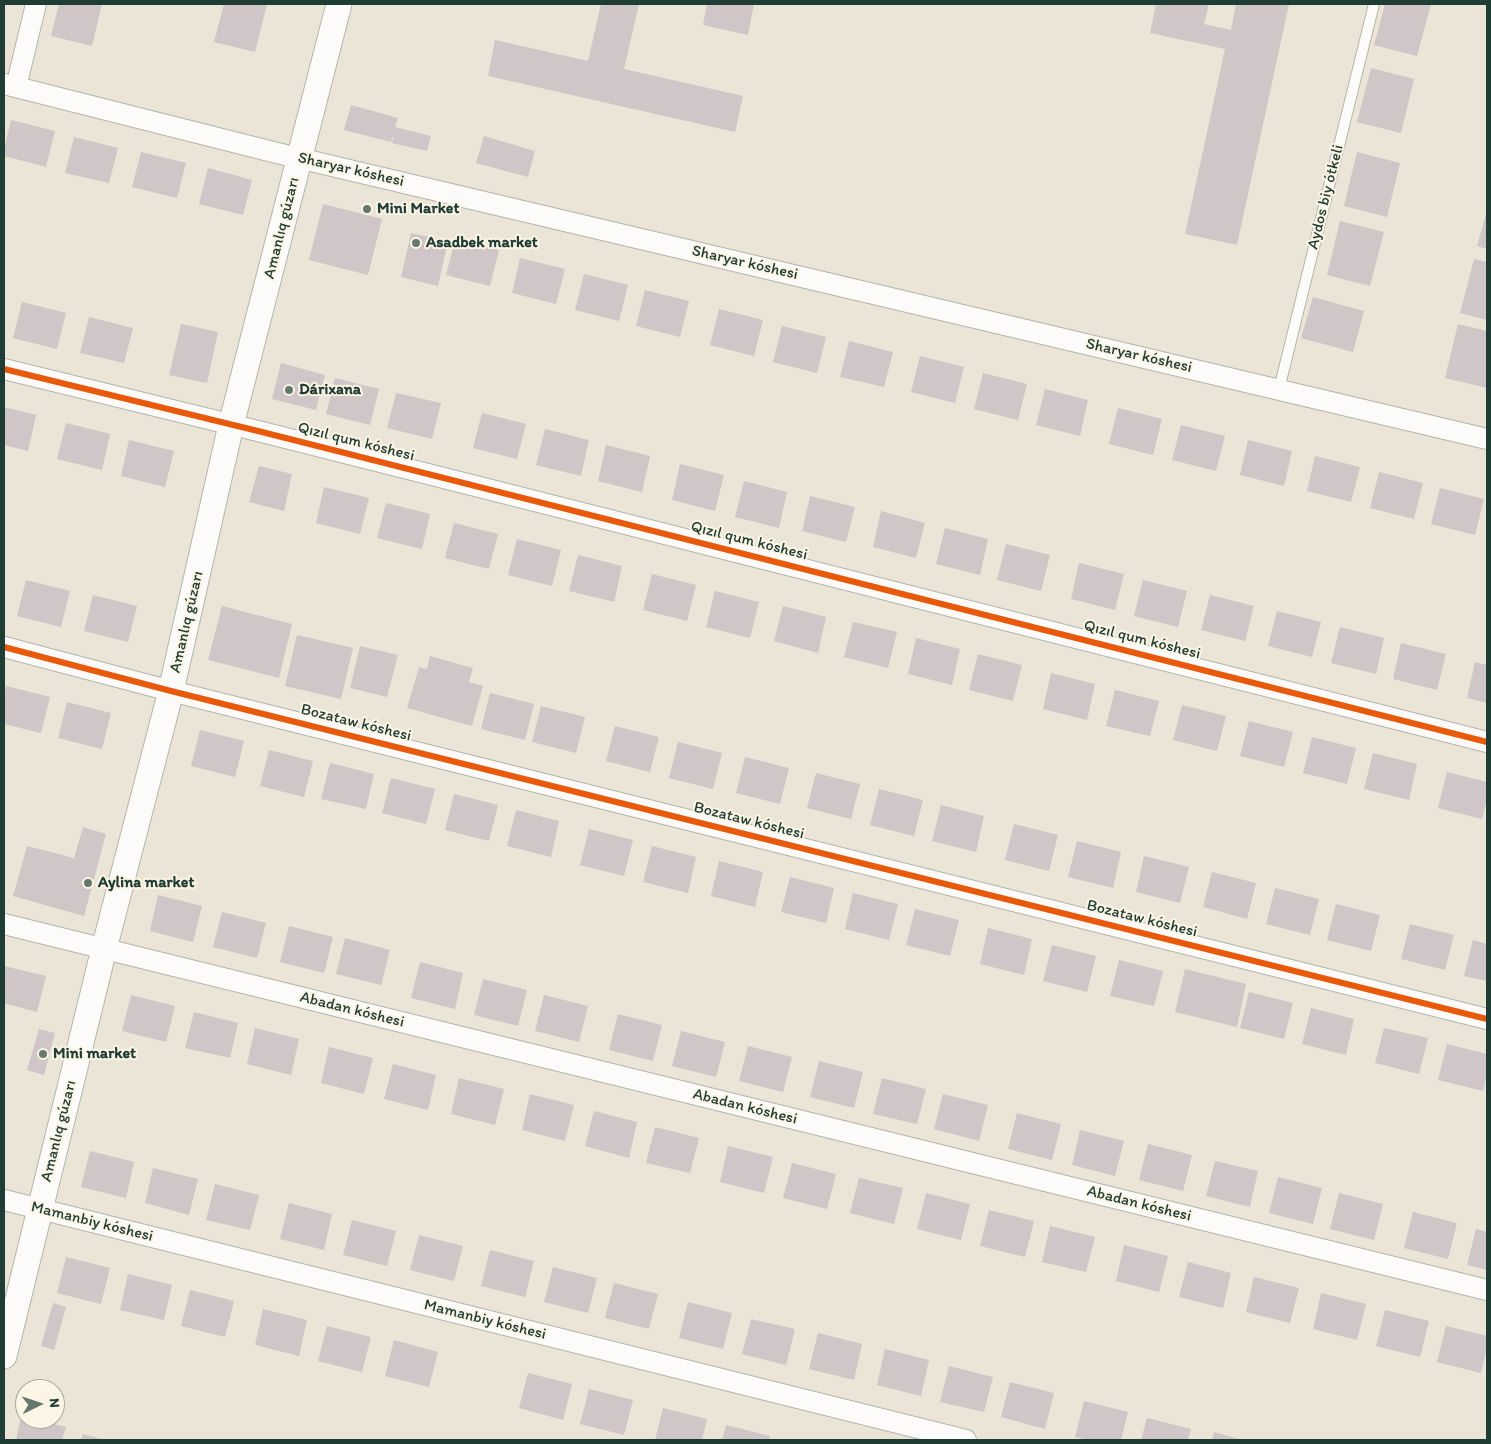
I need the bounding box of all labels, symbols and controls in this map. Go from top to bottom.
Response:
street label: Aydos biy ótkeli [1304,143,1348,251]
street label: Sharyar kóshesi [296,148,406,192]
street label: Amanlıq gúzarı [260,175,304,281]
place label: Mini Market [377,199,459,219]
marker: Mini Market [361,203,373,215]
place label: Asadbek market [426,233,538,253]
marker: Asadbek market [410,237,422,249]
street label: Sharyar kóshesi [690,241,800,285]
street label: Sharyar kóshesi [1084,334,1194,378]
place label: Dárixana [299,380,361,400]
marker: Dárixana [283,384,295,396]
street label: Qızıl qum kóshesi [296,418,416,466]
street label: Qızıl qum kóshesi [689,517,809,565]
street label: Amanlıq gúzarı [166,569,208,675]
street label: Qızıl qum kóshesi [1082,616,1202,664]
street label: Bozataw kóshesi [299,700,413,746]
street label: Bozataw kóshesi [692,798,806,844]
place label: Aylina market [98,873,194,893]
marker: Aylina market [82,877,94,889]
street label: Bozataw kóshesi [1085,896,1199,942]
street label: Abadan kóshesi [298,988,406,1032]
place label: Mini market [53,1044,136,1064]
marker: Mini market [37,1048,49,1060]
street label: Amanlıq gúzarı [37,1078,81,1184]
street label: Abadan kóshesi [691,1085,799,1129]
street label: Abadan kóshesi [1085,1182,1193,1226]
street label: Mamanbiy kóshesi [29,1198,155,1246]
street label: Mamanbiy kóshesi [422,1296,548,1344]
north arrow [15,1379,65,1429]
text: N [46,1398,63,1408]

